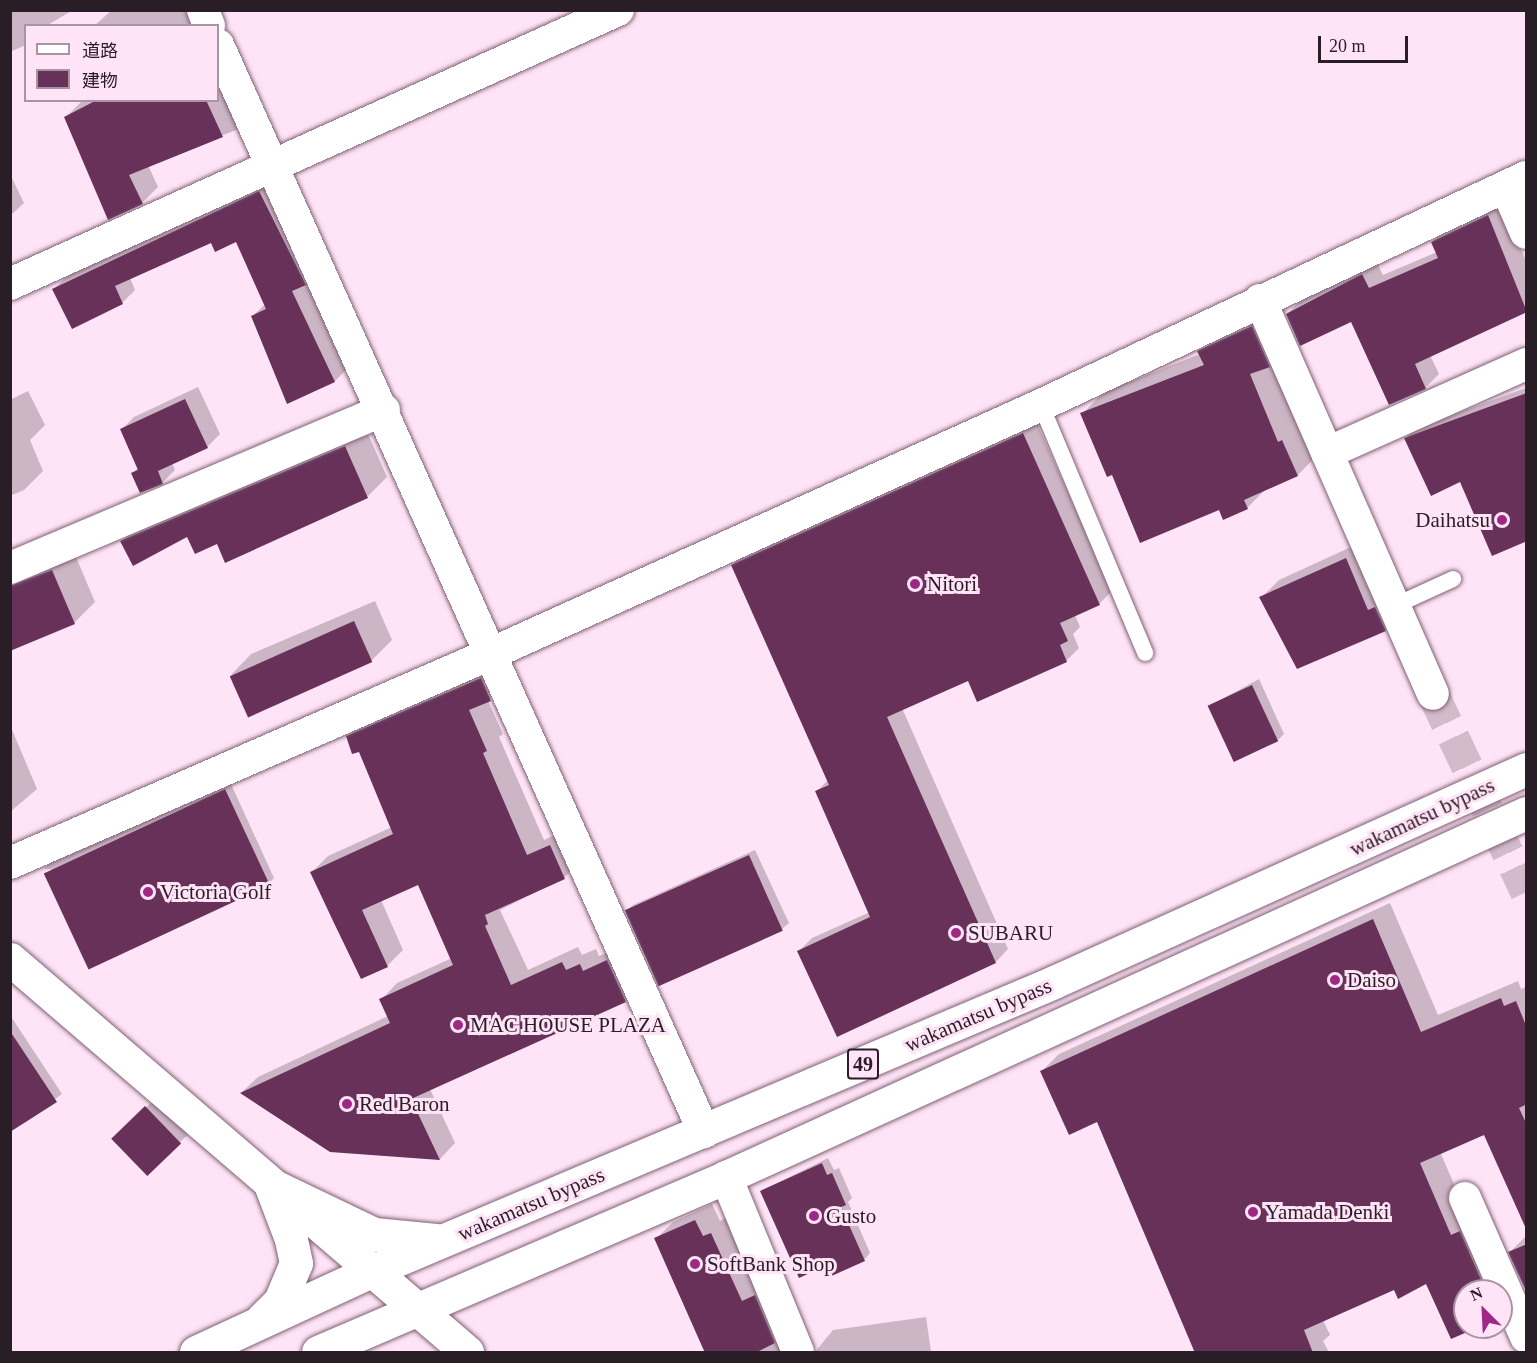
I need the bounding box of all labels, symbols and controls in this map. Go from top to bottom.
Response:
legend [24,24,219,102]
scale bar [1321,24,1411,62]
text: 20 m [1329,36,1366,56]
text: 道路 [82,41,118,61]
text: 建物 [82,71,118,91]
place label: Daihatsu [1415,507,1490,533]
marker: Daihatsu [1495,513,1509,527]
place label: Nitori [927,571,977,597]
marker: Nitori [908,577,922,591]
street label: wakamatsu bypass [1346,772,1498,862]
place label: Victoria Golf [160,879,271,905]
marker: Victoria Golf [141,885,155,899]
place label: SUBARU [968,920,1053,946]
marker: SUBARU [949,926,963,940]
place label: Daiso [1347,967,1396,993]
street label: wakamatsu bypass [901,973,1055,1057]
marker: Daiso [1328,973,1342,987]
place label: MAC HOUSE PLAZA [470,1012,666,1038]
marker: MAC HOUSE PLAZA [451,1018,465,1032]
road number: 49 [846,1047,880,1081]
place label: Red Baron [359,1091,449,1117]
marker: Red Baron [340,1097,354,1111]
street label: wakamatsu bypass [454,1162,608,1246]
place label: Yamada Denki [1265,1199,1389,1225]
place label: Gusto [826,1203,876,1229]
marker: Yamada Denki [1246,1205,1260,1219]
marker: Gusto [807,1209,821,1223]
place label: SoftBank Shop [707,1251,835,1277]
marker: SoftBank Shop [688,1257,702,1271]
north arrow [1453,1279,1513,1339]
text: N [1468,1284,1485,1304]

